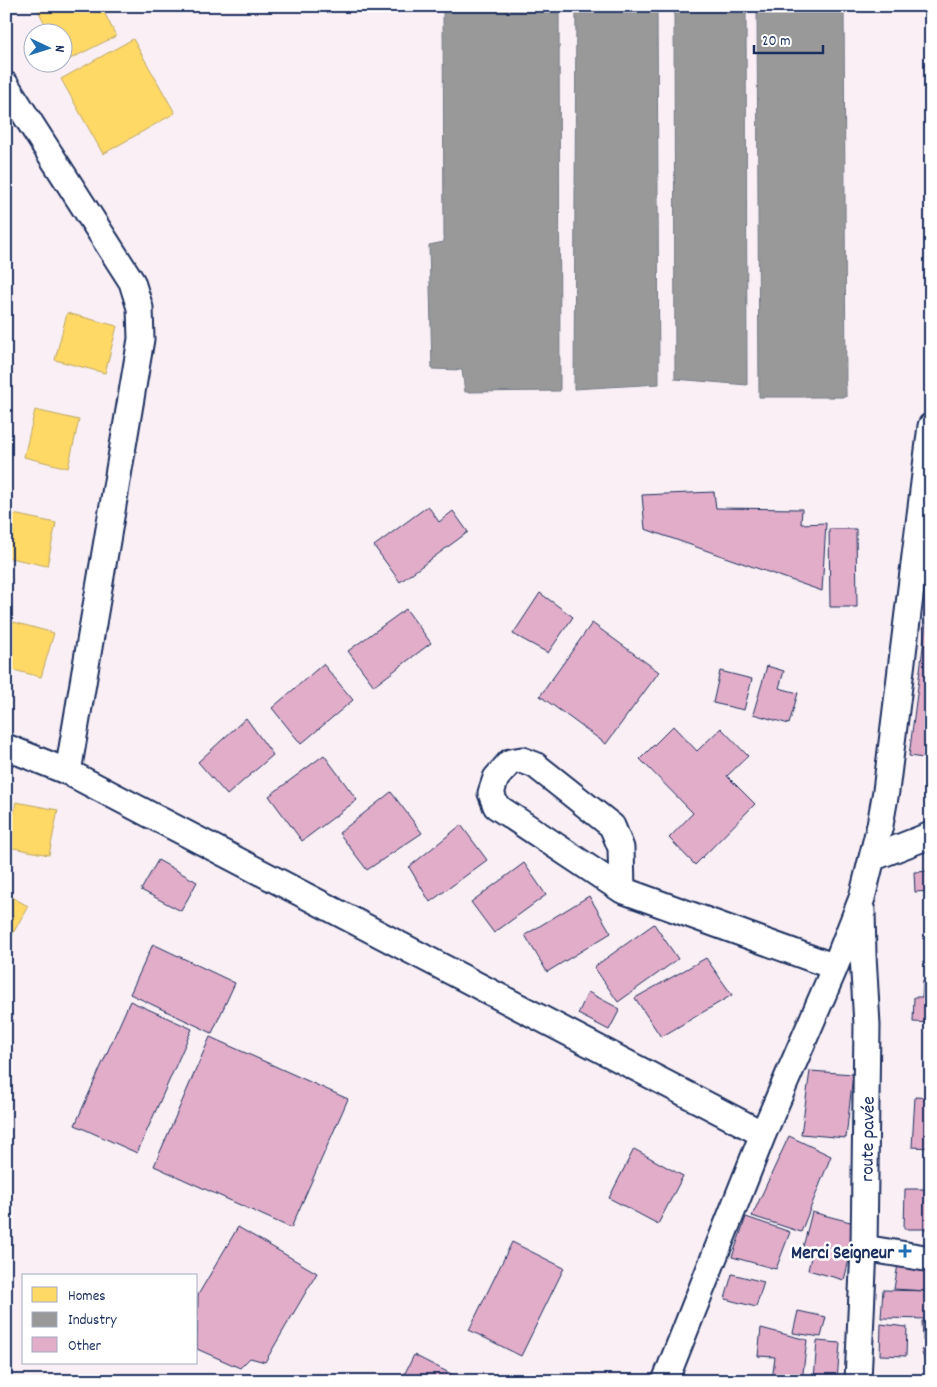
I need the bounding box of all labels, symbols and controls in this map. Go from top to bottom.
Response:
north arrow [22,22,72,72]
scale bar [754,22,823,54]
text: 20 m [762,31,790,53]
text: N [49,45,69,53]
street label: route pavée [855,1096,884,1182]
place label: Merci Seigneur [791,1241,895,1268]
marker: Merci Seigneur [898,1244,912,1258]
legend [22,1274,198,1364]
text: Homes [68,1286,106,1308]
text: Industry [68,1310,117,1332]
text: Other [68,1336,102,1358]

